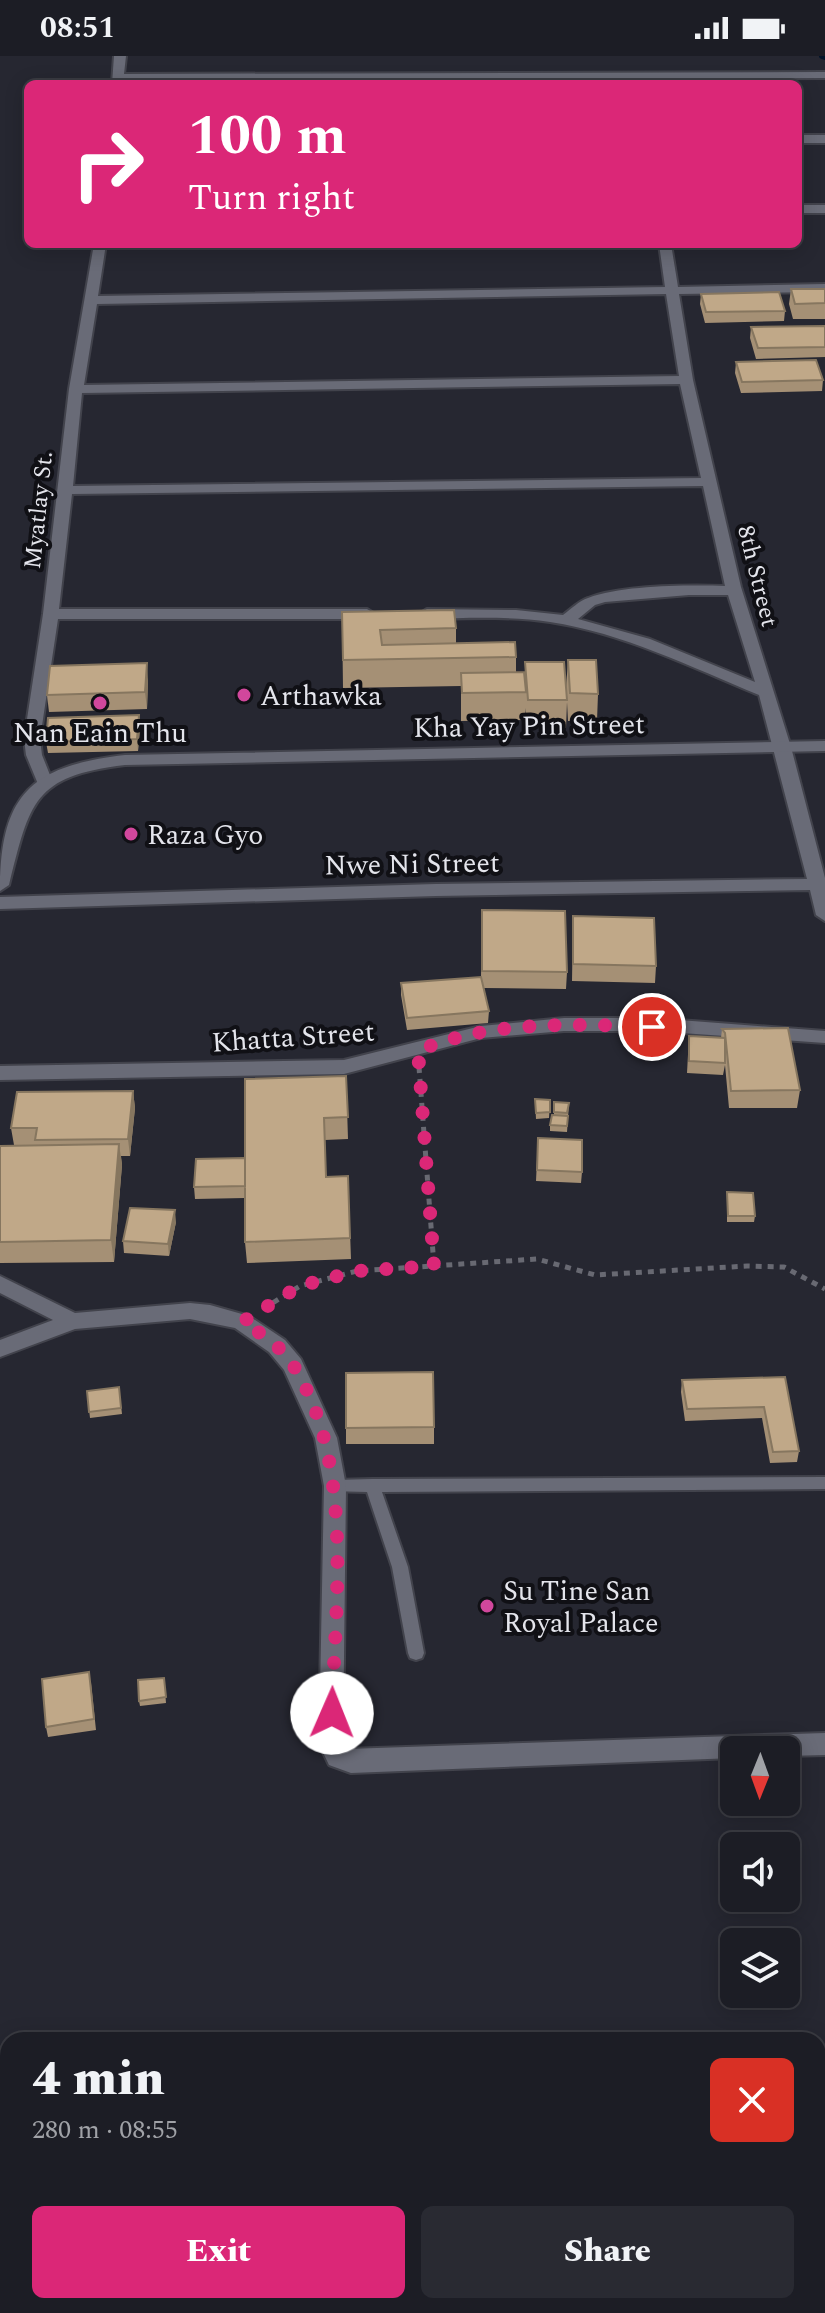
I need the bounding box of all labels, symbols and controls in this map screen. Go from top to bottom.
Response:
text: 08:51 [40,5,115,51]
text: 100 m [188,94,347,179]
icon: right [56,112,160,216]
text: Turn right [188,171,355,226]
street label: Myatlay St. [15,449,63,571]
street label: 8th Street [727,522,787,631]
place label: Arthawka [260,675,382,718]
marker: Arthawka [235,686,253,704]
marker: Nan Eain Thu [91,694,109,712]
street label: Kha Yay Pin Street [413,703,645,750]
place label: Nan Eain Thu [13,712,187,755]
place label: Raza Gyo [147,814,263,857]
marker: Raza Gyo [122,825,140,843]
street label: Nwe Ni Street [324,841,500,888]
pin [618,993,686,1061]
icon: arrive [630,1005,674,1049]
street label: Khatta Street [210,1010,376,1065]
place label: Su Tine San Royal Palace [503,1570,659,1645]
marker: Su Tine San Royal Palace [478,1597,496,1615]
position arrow [290,1671,374,1755]
north arrow [720,1736,800,1816]
map controls [720,1736,800,2008]
button: sound [720,1832,800,1912]
button: layers [720,1928,800,2008]
text: 4 min [32,2043,165,2116]
button: close [710,2058,794,2142]
text: 280 m · 08:55 [32,2110,178,2150]
button: Exit [32,2206,405,2298]
button: Share [421,2206,794,2298]

